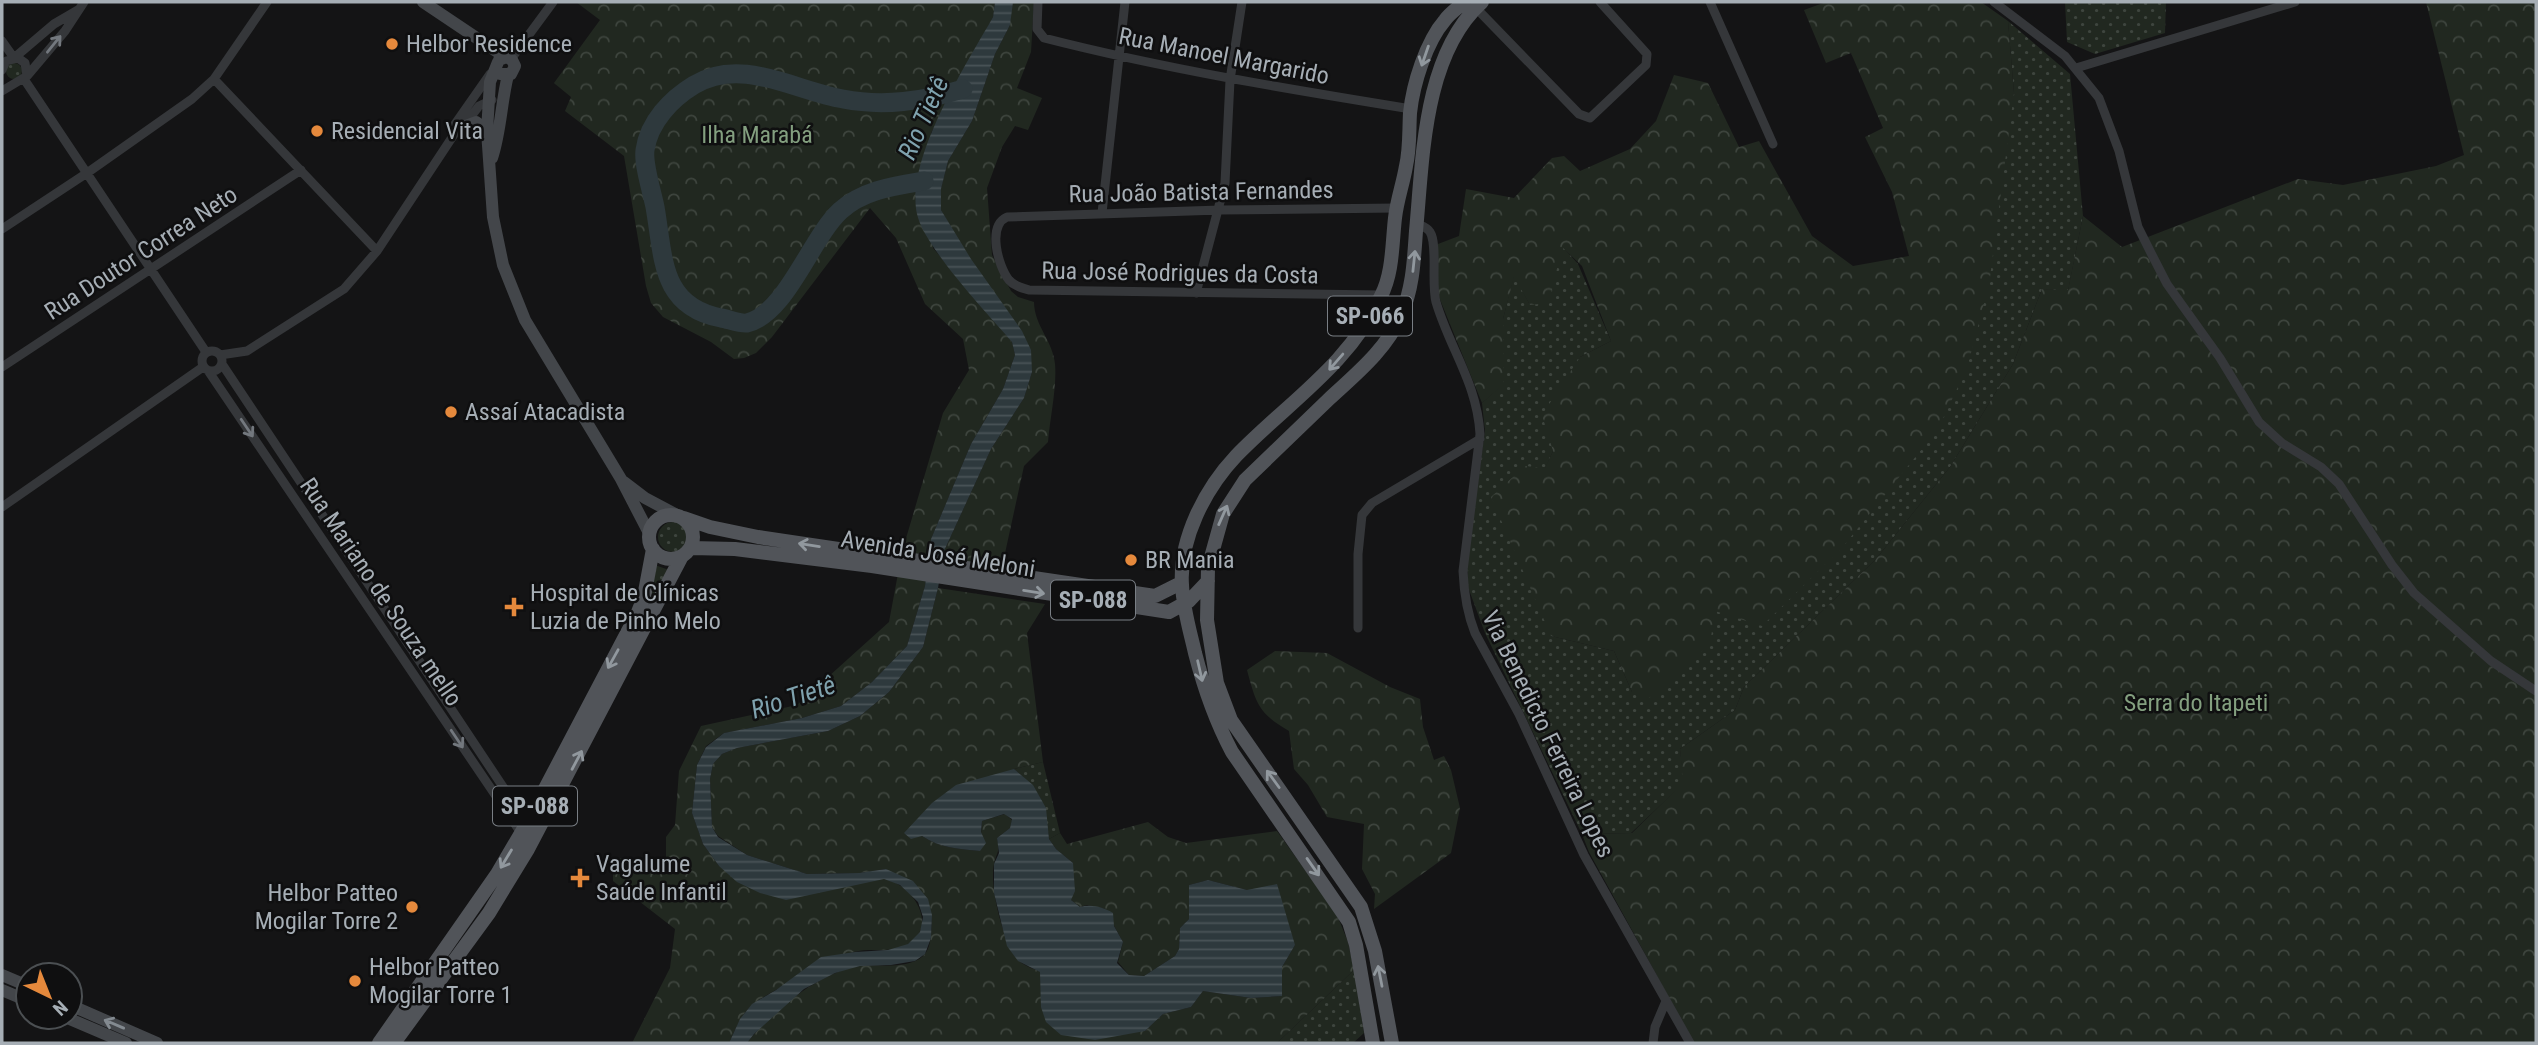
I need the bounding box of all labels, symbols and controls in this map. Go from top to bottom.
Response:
street label: Rua Manoel Margarido [1116,22,1332,90]
place label: Helbor Residence [406,30,572,58]
one-way arrow [46,35,62,53]
marker: Helbor Residence [384,36,400,52]
one-way arrow [1418,45,1430,67]
water label: Rio Tietê [892,72,954,164]
place label: Residencial Vita [331,117,483,145]
park label: Ilha Marabá [701,121,813,149]
marker: Residencial Vita [309,123,325,139]
street label: Rua João Batista Fernandes [1068,176,1334,208]
street label: Rua Doutor Correa Neto [40,180,242,326]
one-way arrow [1407,250,1420,273]
street label: Rua José Rodrigues da Costa [1041,257,1319,289]
road number: SP-066 [1328,296,1412,336]
one-way arrow [1328,353,1344,371]
place label: Assaí Atacadista [465,398,625,426]
marker: Assaí Atacadista [443,404,459,420]
one-way arrow [240,418,254,437]
street label: Rua Mariano de Souza mello [294,473,468,711]
one-way arrow [1217,505,1230,526]
street label: Avenida José Meloni [839,525,1037,583]
one-way arrow [798,538,821,551]
place label: BR Mania [1145,546,1235,574]
marker: BR Mania [1123,552,1139,568]
place label: Hospital de Clínicas Luzia de Pinho Melo [530,579,721,635]
road number: SP-088 [1051,580,1135,620]
one-way arrow [1022,585,1045,598]
marker: Hospital de Clínicas Luzia de Pinho Melo [504,597,524,617]
street label: Via Benedicto Ferreira Lopes [1476,606,1620,862]
one-way arrow [606,648,620,668]
one-way arrow [1193,659,1207,682]
water label: Rio Tietê [747,669,839,725]
park label: Serra do Itapeti [2124,689,2268,717]
one-way arrow [450,728,464,748]
one-way arrow [570,750,584,771]
one-way arrow [1266,770,1280,789]
road number: SP-088 [493,786,577,826]
one-way arrow [498,848,512,868]
place label: Vagalume Saúde Infantil [596,850,727,906]
one-way arrow [1306,857,1320,876]
marker: Vagalume Saúde Infantil [570,868,590,888]
place label: Helbor Patteo Mogilar Torre 2 [255,879,398,935]
marker: Helbor Patteo Mogilar Torre 2 [404,899,420,915]
place label: Helbor Patteo Mogilar Torre 1 [369,953,512,1009]
north arrow [14,961,84,1031]
one-way arrow [1372,965,1386,988]
marker: Helbor Patteo Mogilar Torre 1 [347,973,363,989]
text: N [48,996,72,1020]
one-way arrow [103,1017,125,1030]

